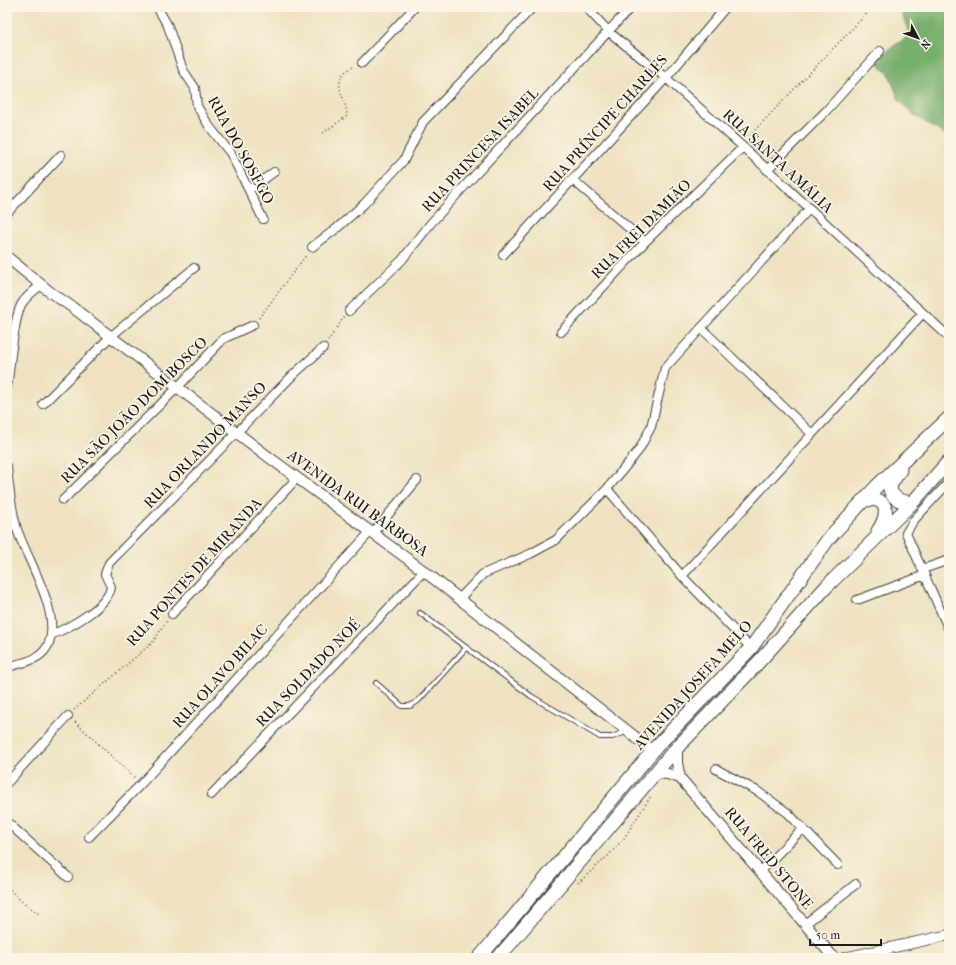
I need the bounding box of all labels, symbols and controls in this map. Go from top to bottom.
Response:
north arrow [898,18,938,58]
text: N [917,37,933,52]
street label: RUA PRÍNCIPE CHARLES [539,51,671,195]
street label: RUA PRINCESA ISABEL [418,84,542,216]
street label: RUA DO SOSEGO [204,93,278,207]
street label: RUA SANTA AMÁLIA [719,105,837,217]
street label: RUA FREI DAMIÃO [587,175,695,283]
street label: RUA SÃO JOÃO DOM BOSCO [57,333,211,487]
street label: RUA ORLANDO MANSO [140,378,270,512]
street label: AVENIDA RUI BARBOSA [283,445,432,560]
street label: RUA PONTES DE MIRANDA [123,494,266,650]
street label: RUA SOLDADO NOÉ [252,615,364,731]
street label: AVENIDA JOSEFA MELO [630,617,756,754]
street label: RUA OLAVO BILAC [169,620,271,732]
street label: RUA FRED STONE [721,803,817,913]
scale bar [810,921,881,947]
text: 50 m [816,928,840,942]

